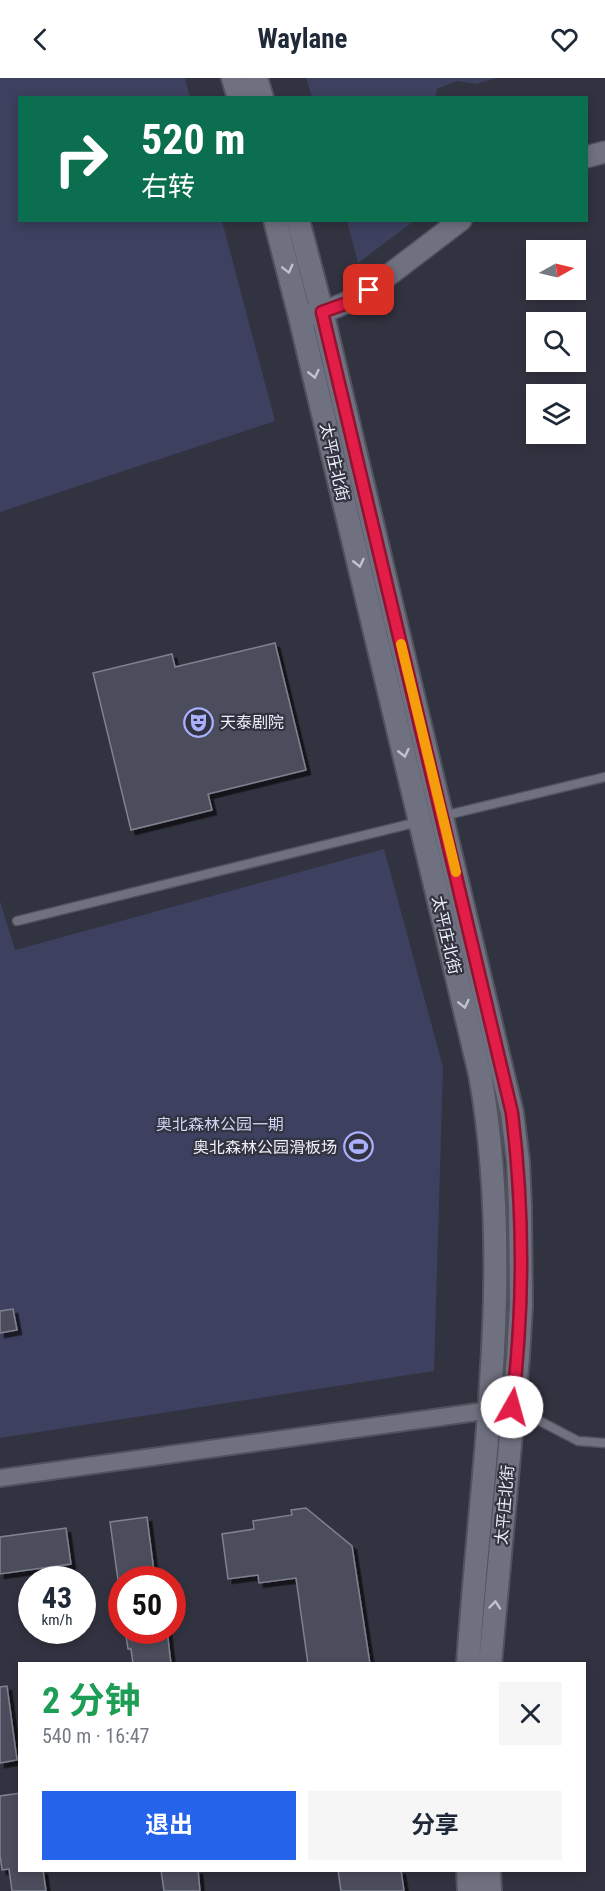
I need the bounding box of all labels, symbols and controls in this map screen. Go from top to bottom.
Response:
icon: back [24,23,57,56]
text: Waylane [257,23,348,55]
icon: heart [548,23,581,56]
text: 520 m [141,115,246,164]
icon: right [42,120,120,198]
text: 右转 [141,171,195,203]
north arrow [526,240,586,300]
map controls [526,240,586,444]
one-way arrow [281,263,294,273]
pin [343,264,394,315]
icon: arrive [352,273,385,306]
button: search [526,312,586,372]
one-way arrow [306,369,319,379]
button: layers [526,384,586,444]
street label: 太平庄北街 [316,421,353,503]
one-way arrow [352,558,365,568]
theatre icon: 天泰剧院 [183,706,215,738]
place label: 天泰剧院 [220,713,284,732]
one-way arrow [397,748,410,758]
street label: 太平庄北街 [428,894,465,976]
one-way arrow [456,999,469,1009]
park label: 奥北森林公园一期 [156,1115,284,1134]
sports icon: 奥北森林公园滑板场 [342,1131,374,1163]
place label: 奥北森林公园滑板场 [193,1138,337,1157]
position arrow [480,1375,544,1439]
street label: 太平庄北街 [492,1464,517,1546]
speed limit sign: 50 [108,1566,186,1644]
text: 43 [42,1580,72,1615]
one-way arrow [488,1601,501,1610]
text: km/h [42,1611,72,1629]
text: 2 分钟 [42,1680,141,1722]
button: close [499,1682,562,1745]
text: 540 m · 16:47 [42,1724,149,1748]
button: 退出 [42,1791,296,1860]
button: 分享 [308,1791,562,1860]

